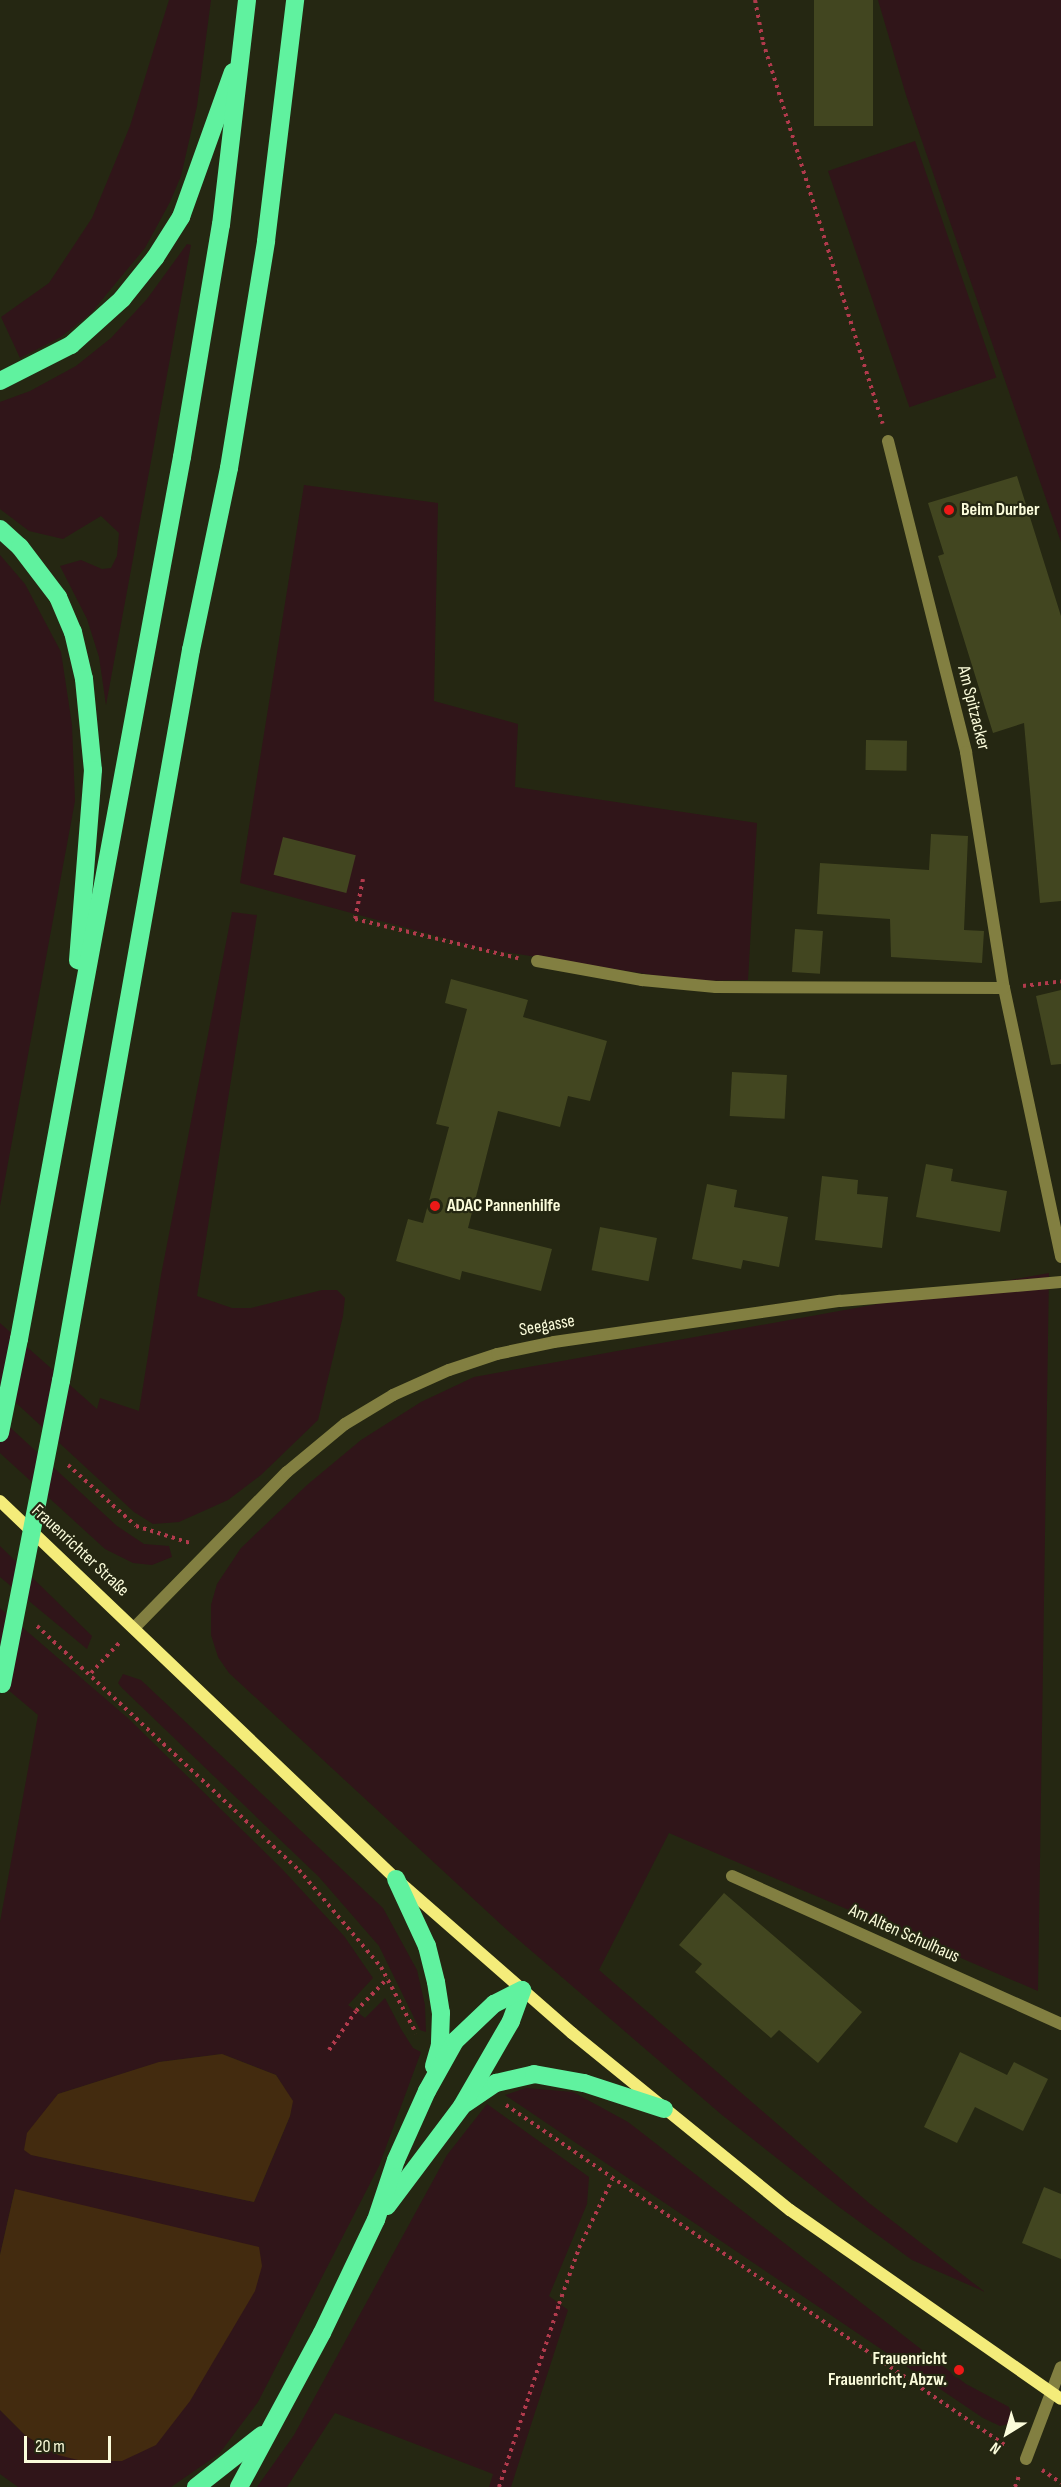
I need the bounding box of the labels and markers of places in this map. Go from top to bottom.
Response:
place label: Beim Durber [961,499,1039,521]
marker: Beim Durber [942,503,956,517]
place label: ADAC Pannenhilfe [447,1195,560,1217]
marker: ADAC Pannenhilfe [428,1199,442,1213]
place label: Frauenricht Frauenricht, Abzw. [828,2349,947,2392]
marker: Frauenricht Frauenricht, Abzw. [952,2363,966,2377]

